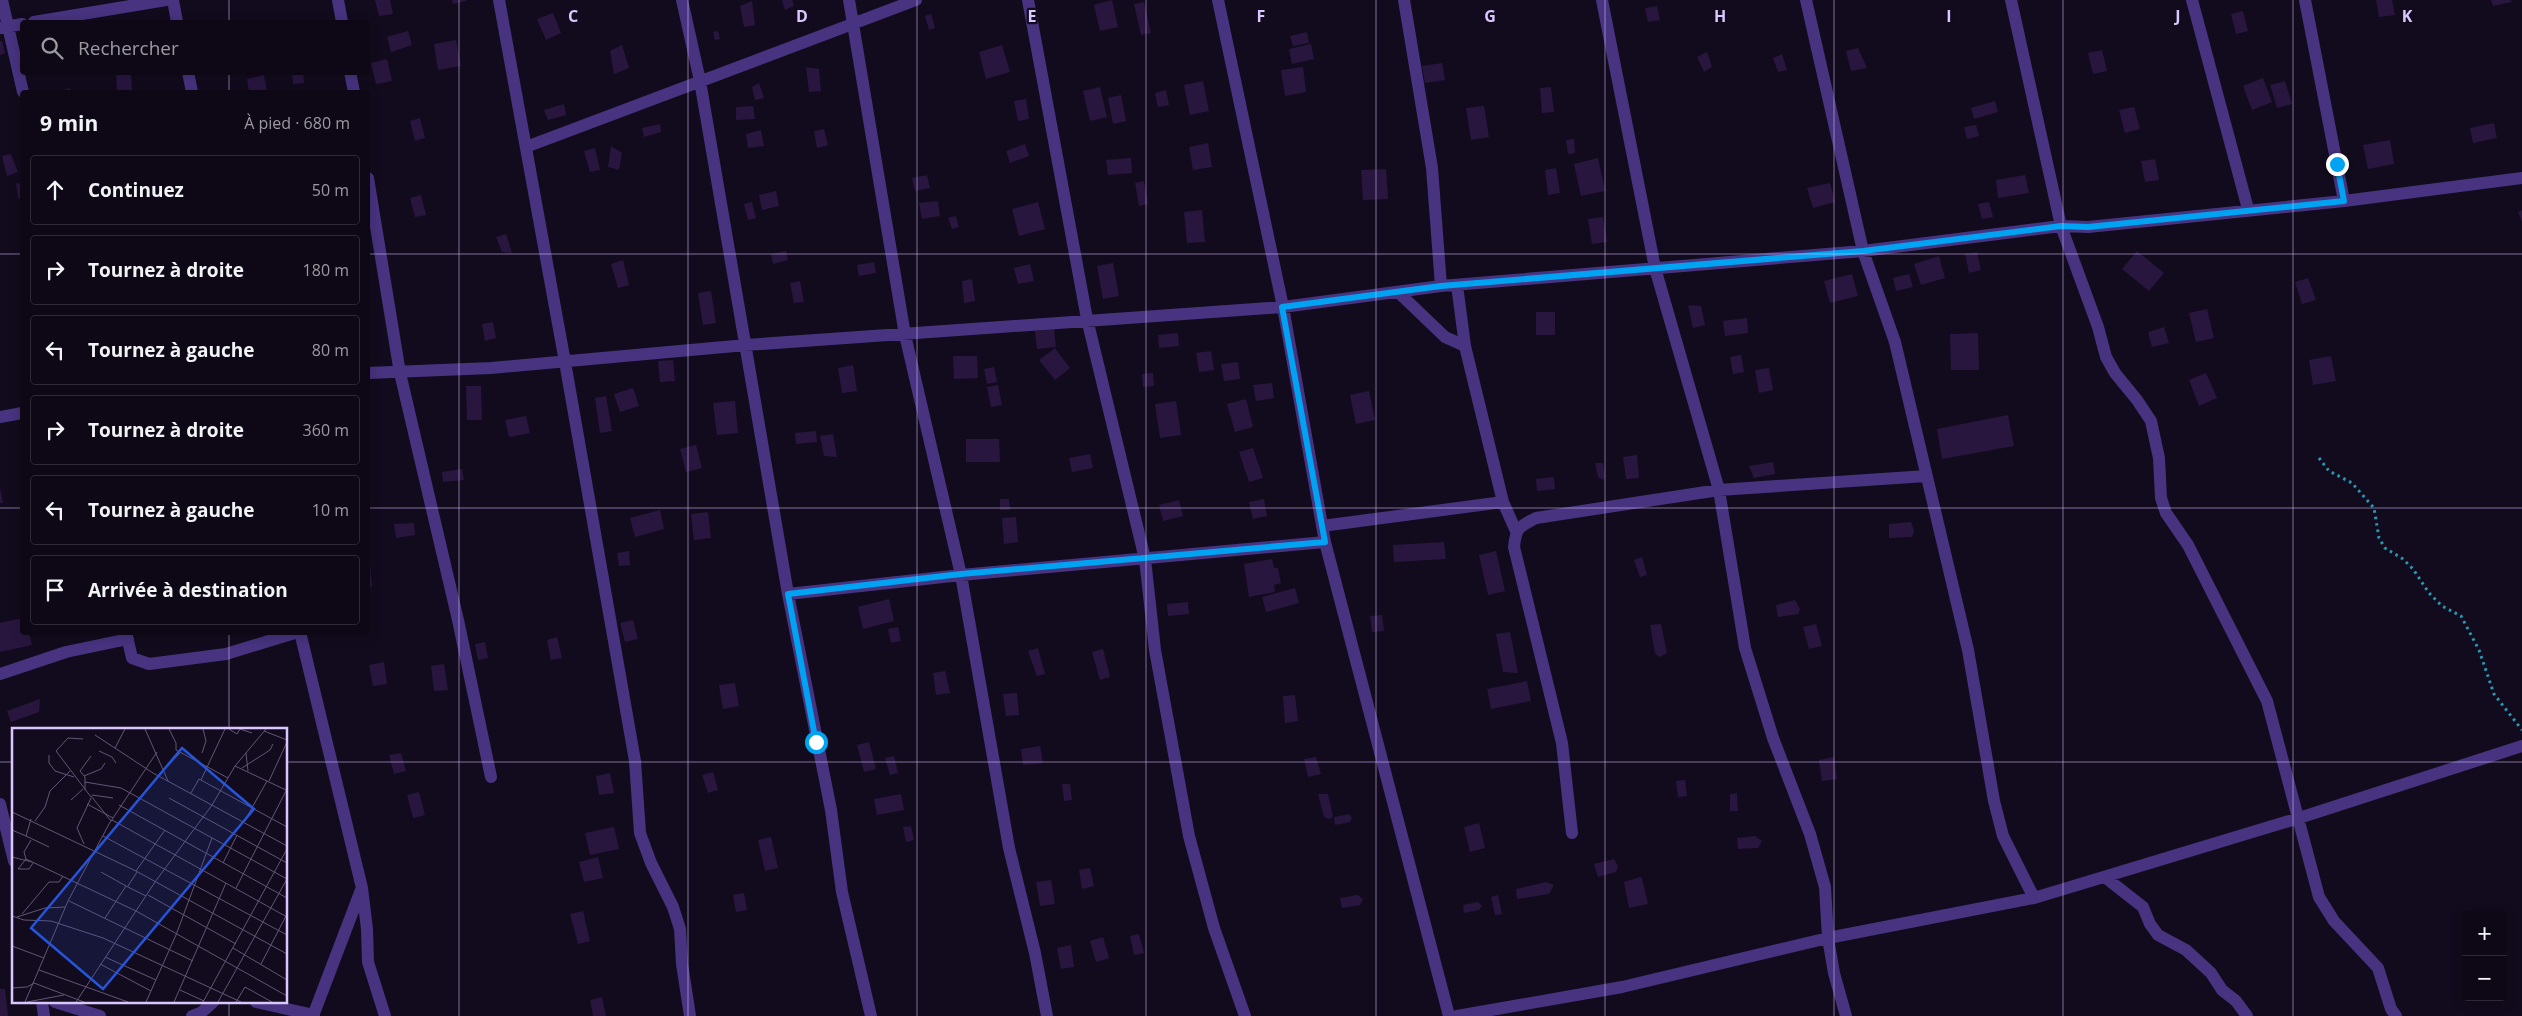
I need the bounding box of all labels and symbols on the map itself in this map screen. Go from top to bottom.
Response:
text: C [568,5,578,27]
text: D [796,5,808,27]
text: E [1028,5,1037,27]
text: F [1257,5,1265,27]
text: G [1484,5,1496,27]
text: H [1714,5,1726,27]
text: I [1946,5,1952,27]
text: J [2173,5,2181,27]
text: K [2402,5,2413,27]
route end [2326,153,2349,176]
inset map [12,728,288,1004]
route start [805,731,828,754]

